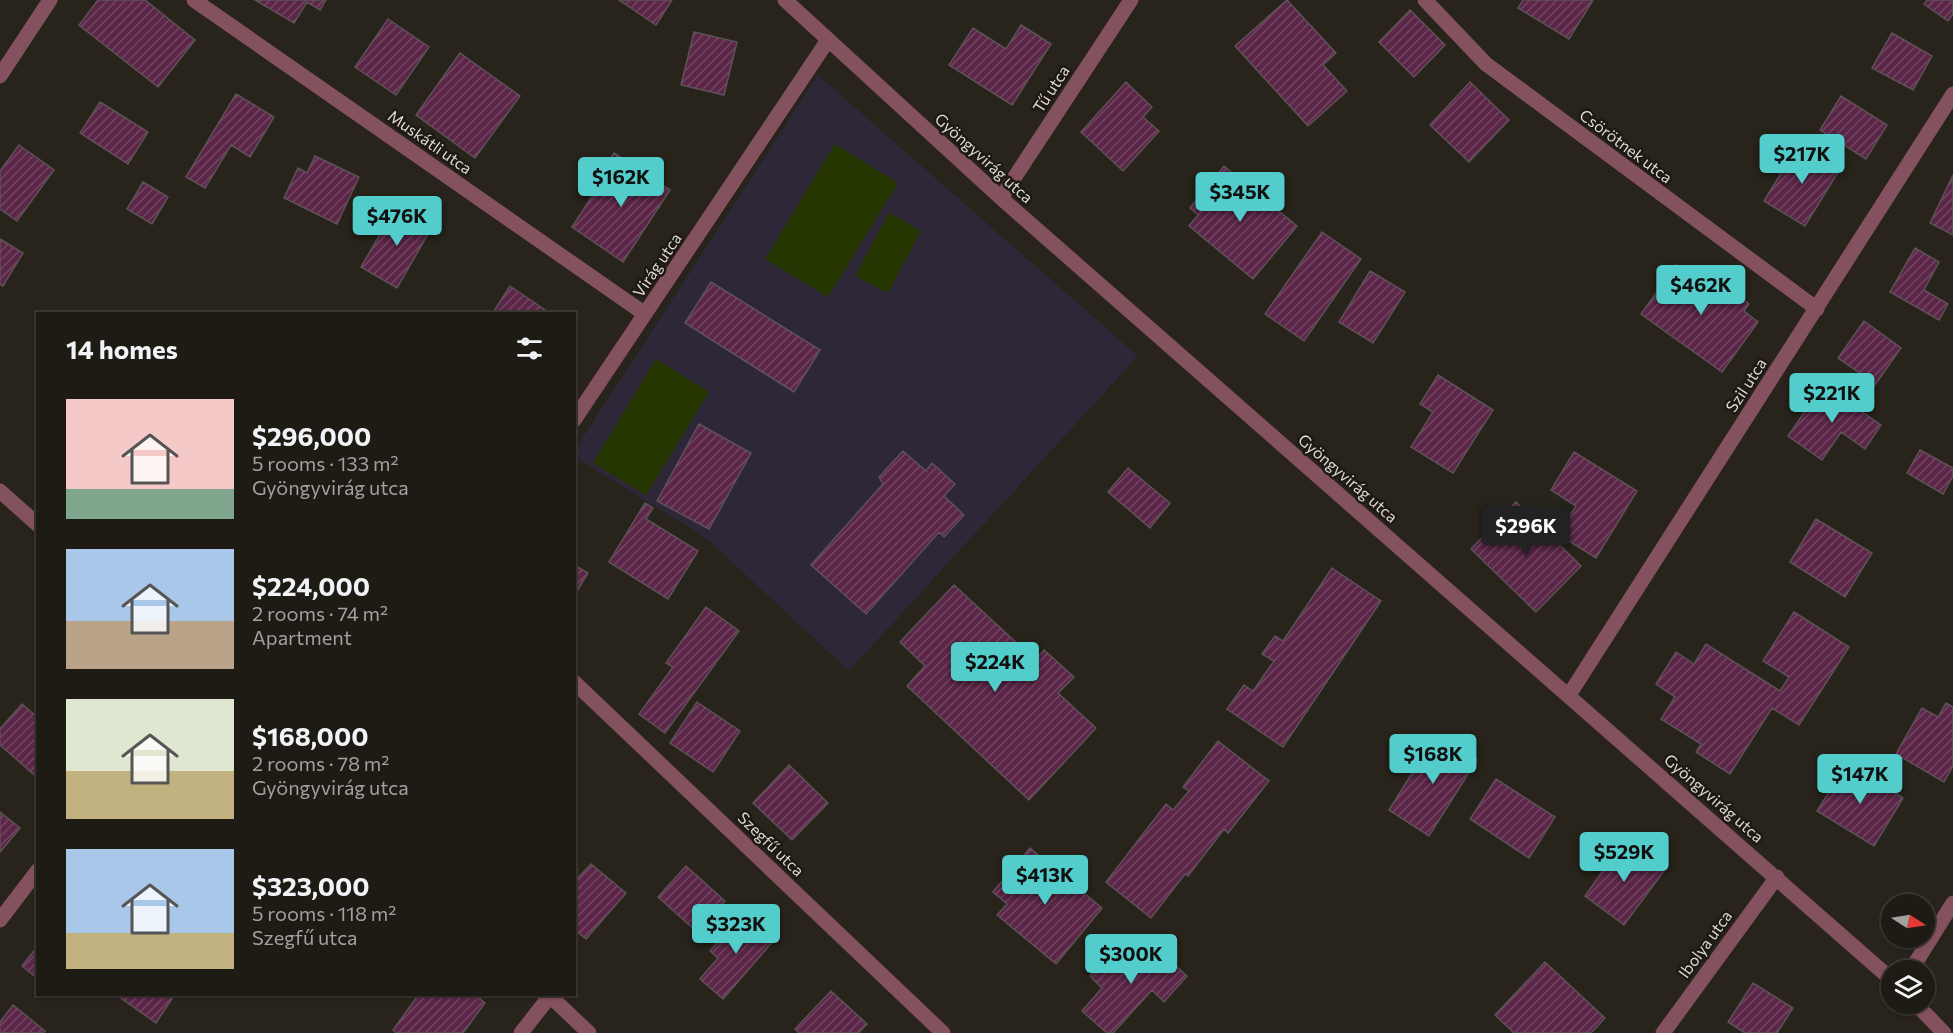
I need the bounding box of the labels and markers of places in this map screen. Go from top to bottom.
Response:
pin: $217K [1760,134,1844,185]
pin: $162K [579,157,663,208]
pin: $345K [1198,172,1282,223]
pin: $476K [355,196,439,247]
pin: $462K [1659,265,1743,316]
pin: $221K [1790,373,1874,424]
pin: $296K [1484,506,1568,557]
pin: $224K [953,642,1037,693]
pin: $168K [1391,734,1475,785]
pin: $147K [1818,754,1902,805]
pin: $529K [1582,832,1666,883]
pin: $413K [1003,855,1087,906]
pin: $323K [694,904,778,955]
pin: $300K [1089,934,1173,985]

